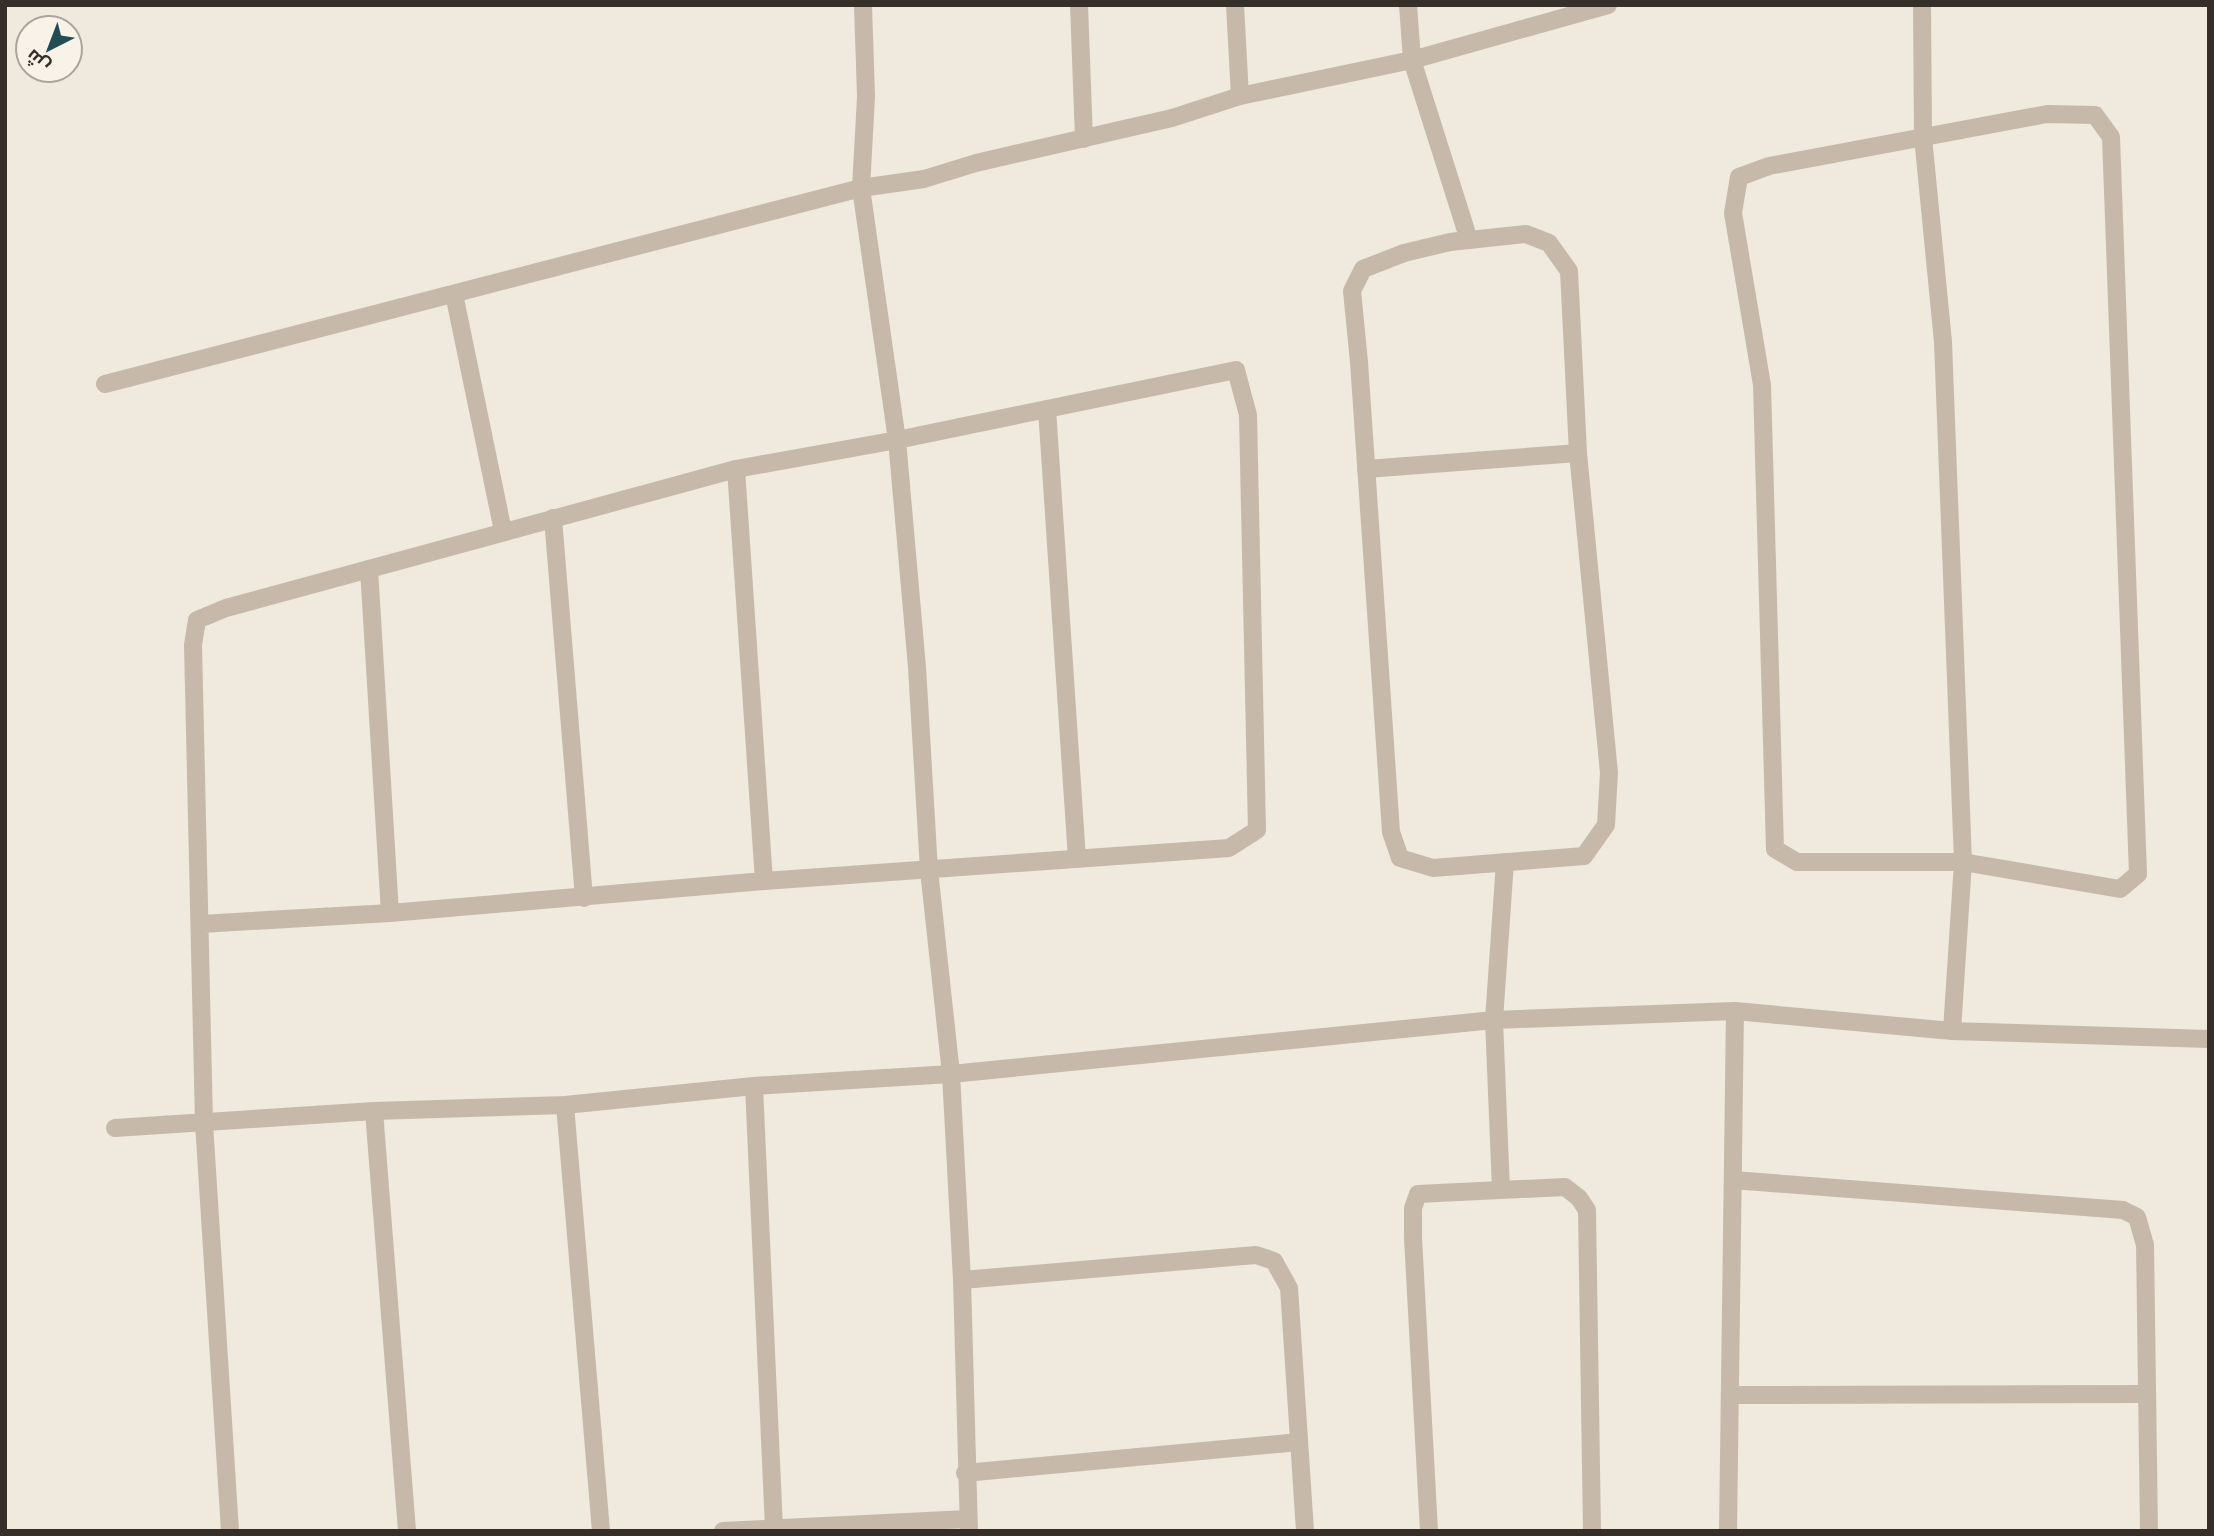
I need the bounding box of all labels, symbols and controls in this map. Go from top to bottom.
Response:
north arrow [14,14,84,84]
text: ش [20,44,55,79]

